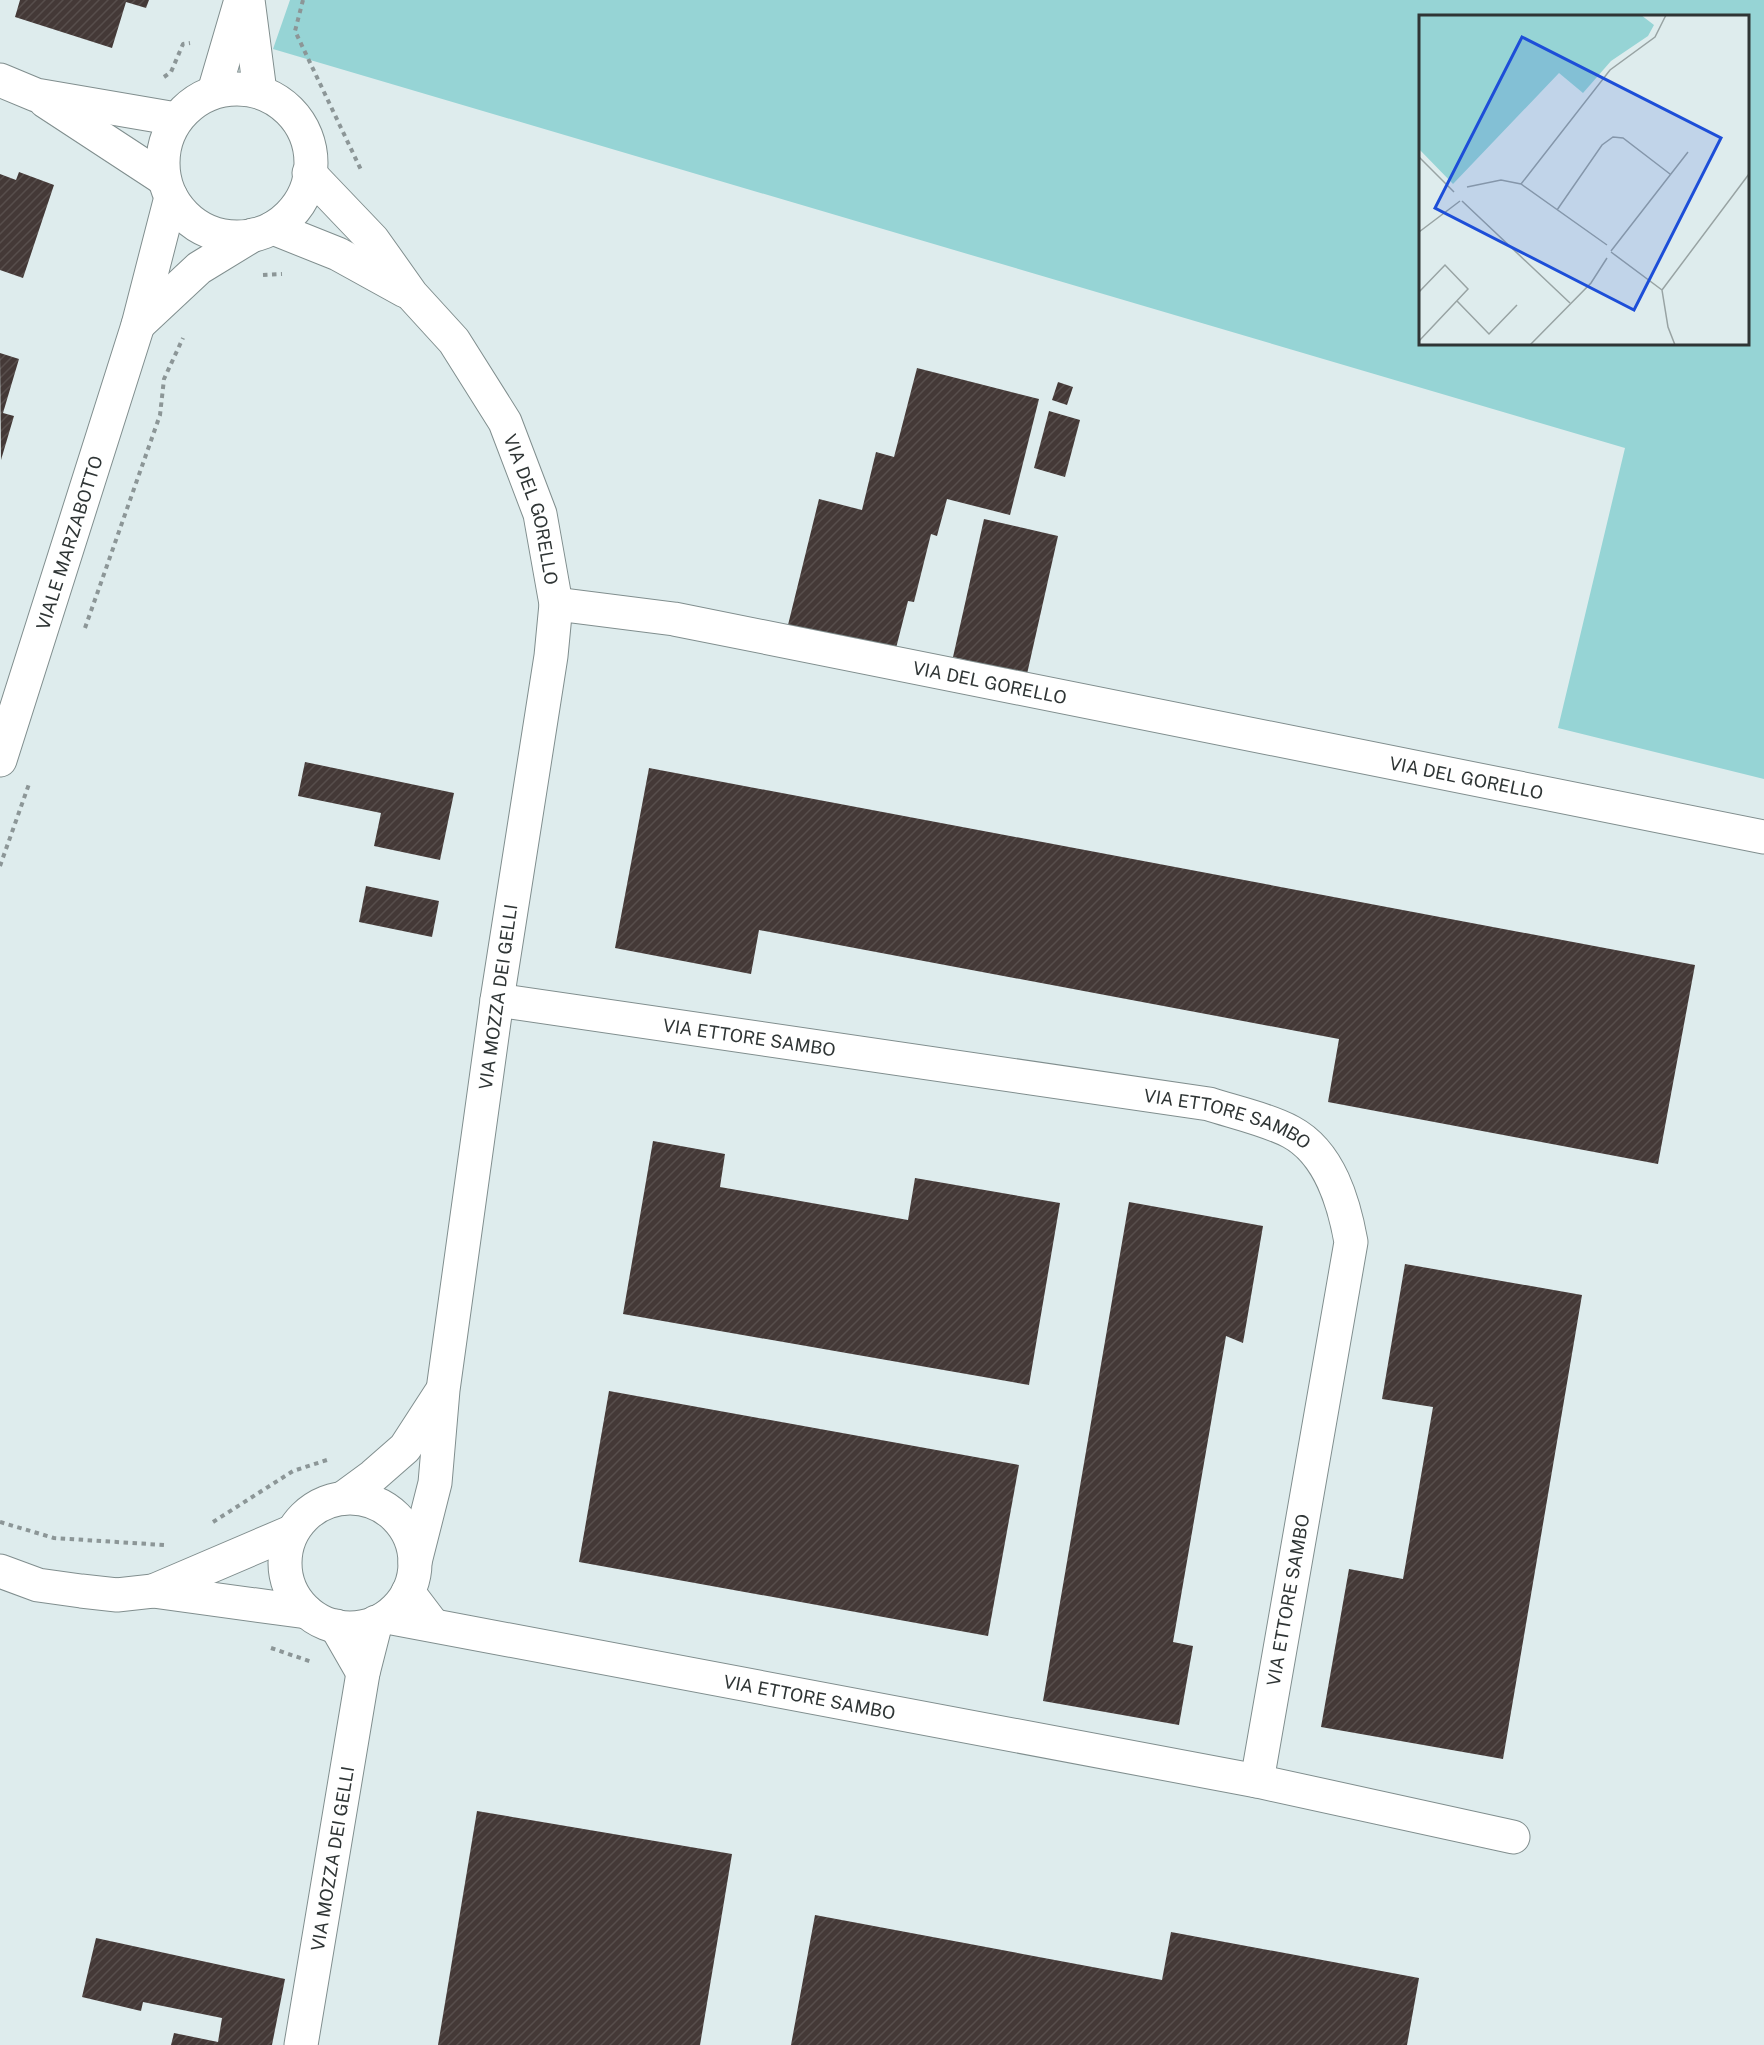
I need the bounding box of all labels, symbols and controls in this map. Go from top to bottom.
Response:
inset map [1419,15,1749,345]
street label: VIA DEL GORELLO [500,431,563,586]
street label: VIALE MARZABOTTO [31,453,106,632]
street label: VIA DEL GORELLO [911,657,1069,708]
street label: VIA DEL GORELLO [1388,752,1545,803]
street label: VIA MOZZA DEI GELLI [475,903,521,1091]
street label: VIA ETTORE SAMBO [662,1014,837,1060]
street label: VIA ETTORE SAMBO [1142,1084,1315,1153]
street label: VIA ETTORE SAMBO [1263,1512,1313,1688]
street label: VIA ETTORE SAMBO [722,1670,897,1723]
street label: VIA MOZZA DEI GELLI [306,1765,358,1953]

